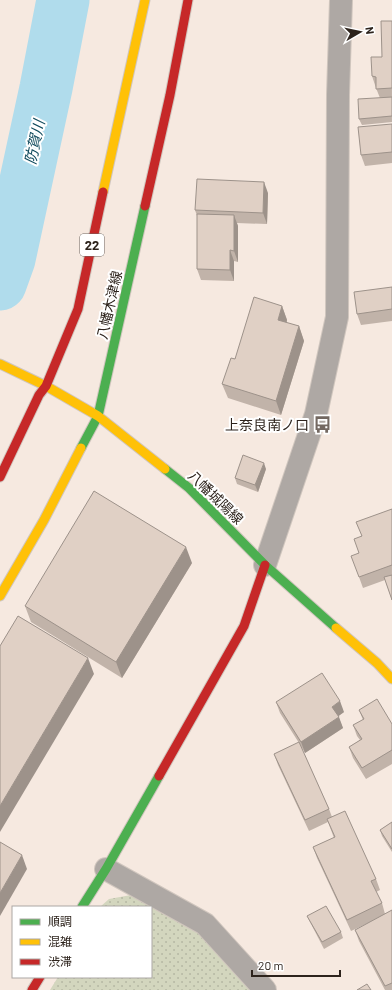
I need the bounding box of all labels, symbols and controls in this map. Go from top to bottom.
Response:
north arrow [340,12,380,52]
text: N [363,26,377,35]
water label: 防賀川 [21,116,48,166]
road number: 22 [80,234,104,256]
street label: 八幡木津線 [93,269,125,341]
bus stop icon: 上奈良南ノ口 [312,414,332,434]
place label: 上奈良南ノ口 [225,416,309,433]
street label: 八幡城陽線 [185,467,247,527]
legend [12,906,152,978]
text: 順調 [48,914,72,928]
text: 混雑 [48,934,72,948]
scale bar [252,952,340,978]
text: 渋滞 [48,954,72,968]
text: 20 m [258,958,284,972]

